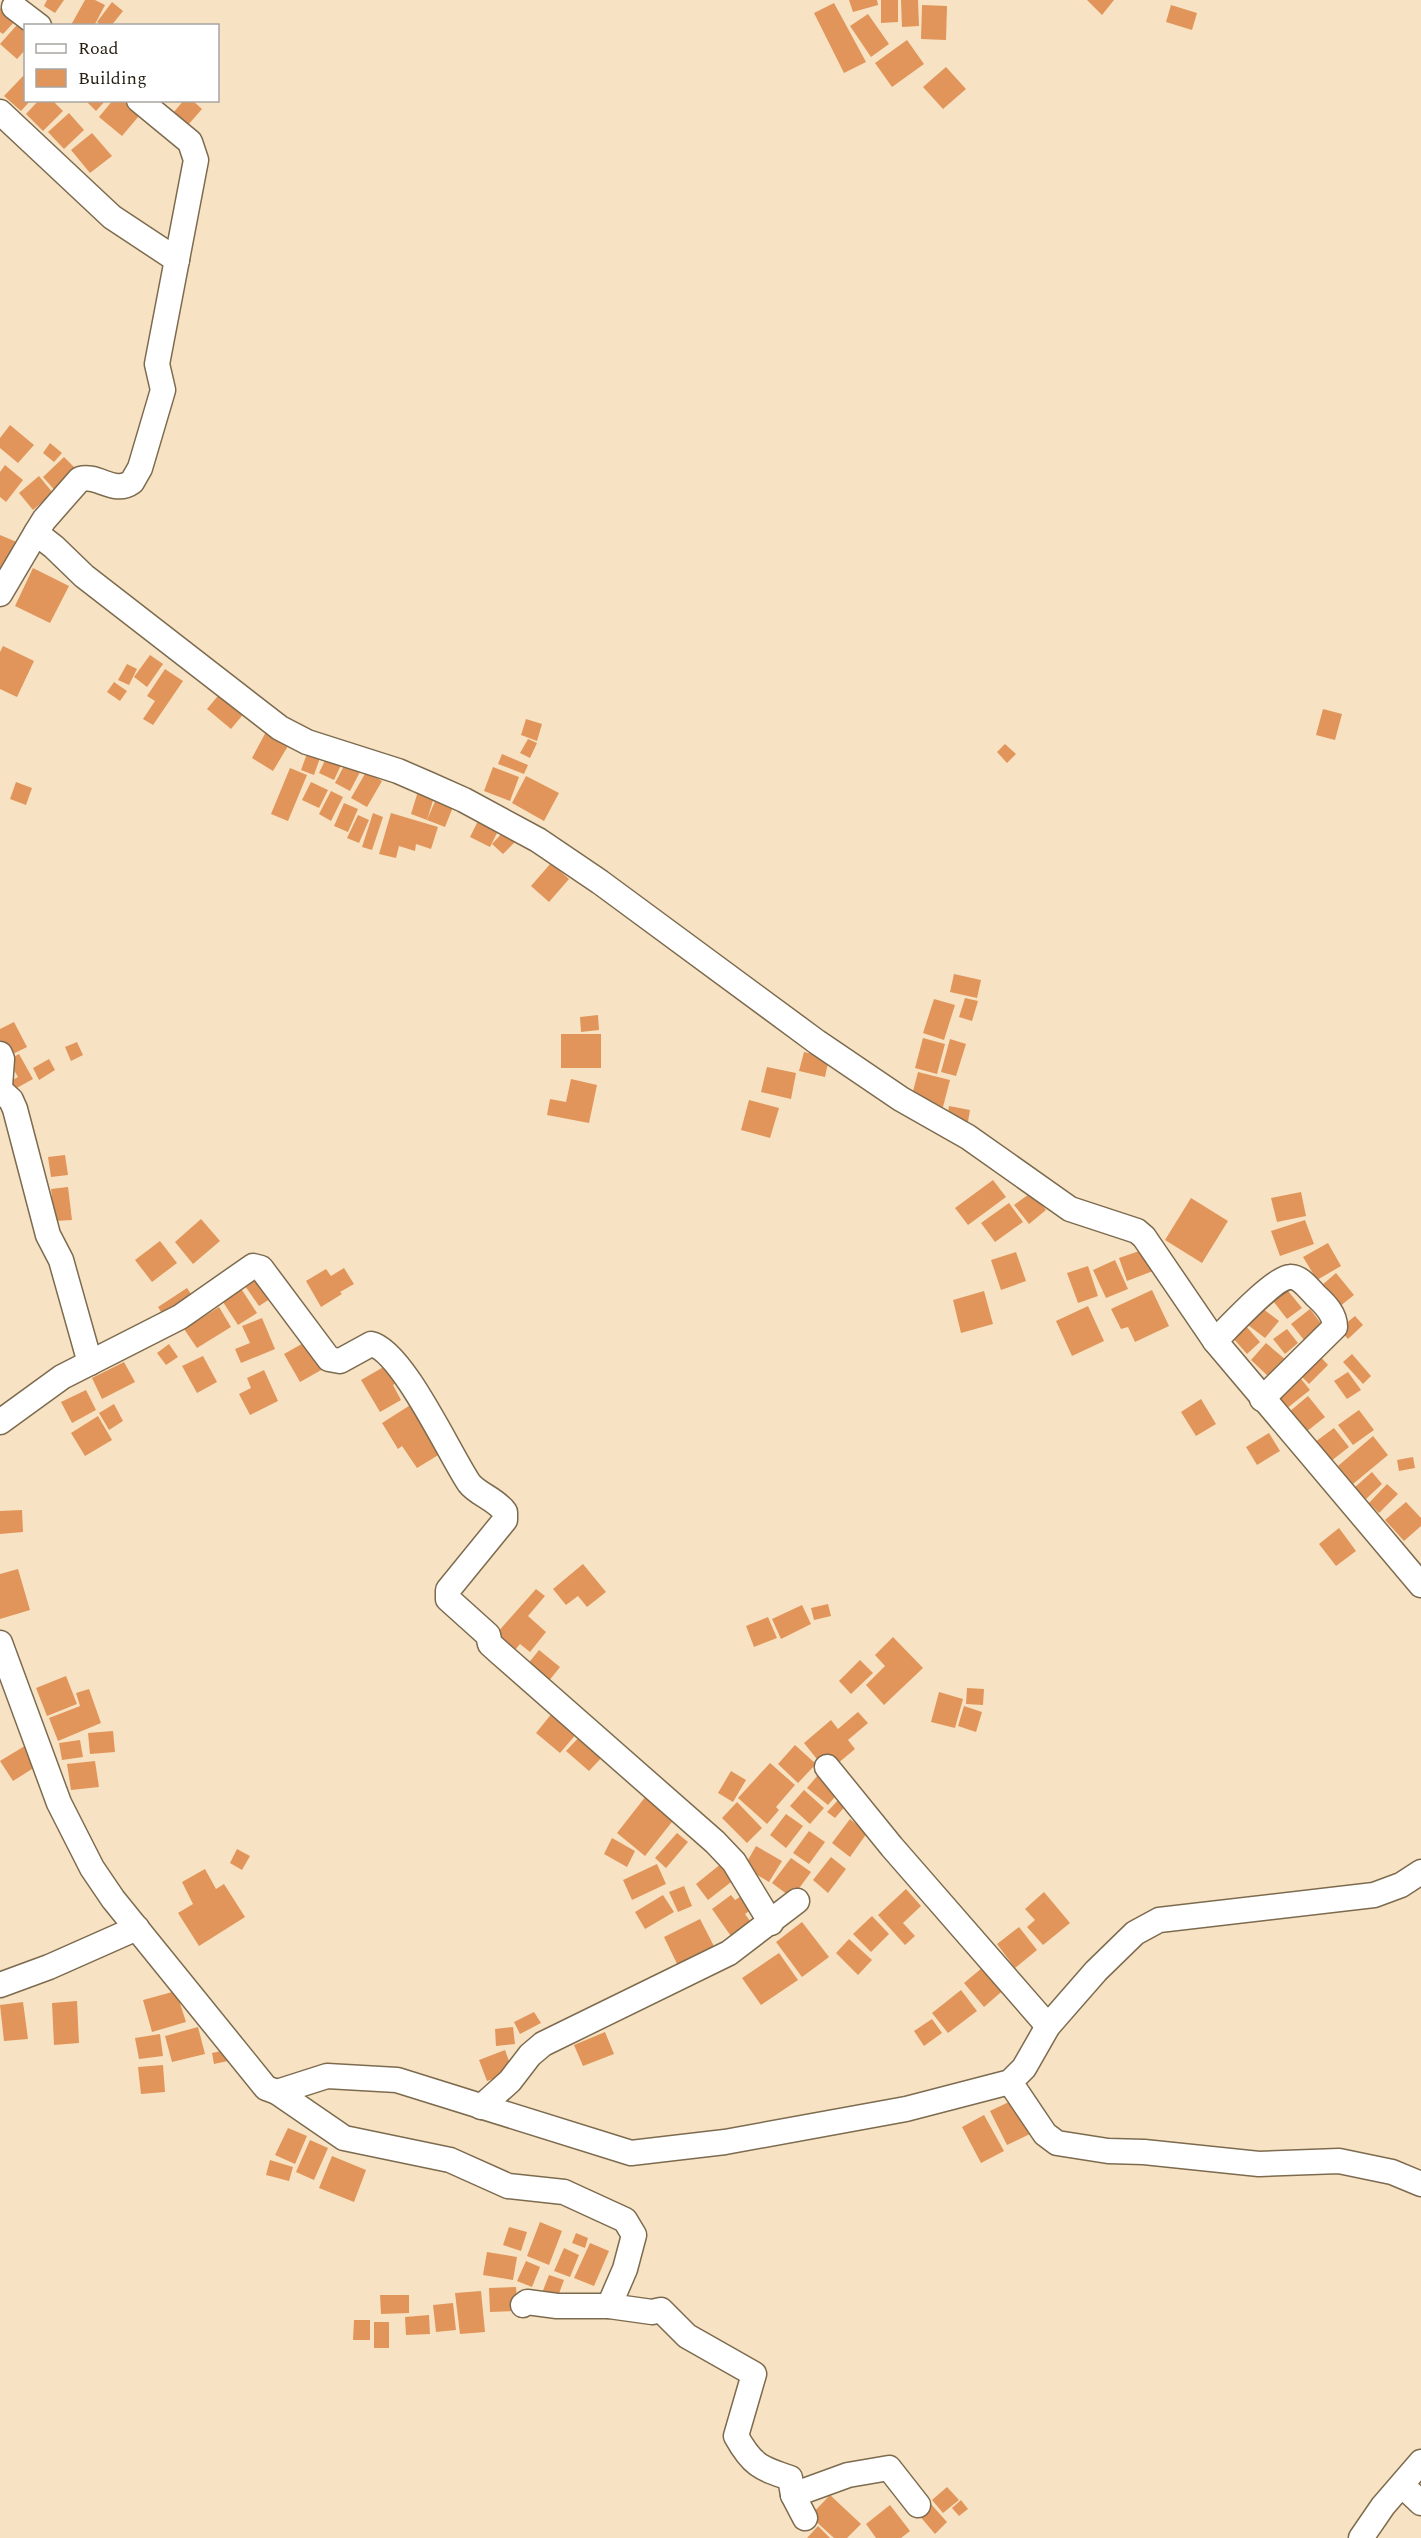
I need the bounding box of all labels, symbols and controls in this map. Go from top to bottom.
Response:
legend [24,24,219,102]
text: Road [78,35,119,62]
text: Building [78,65,147,92]

